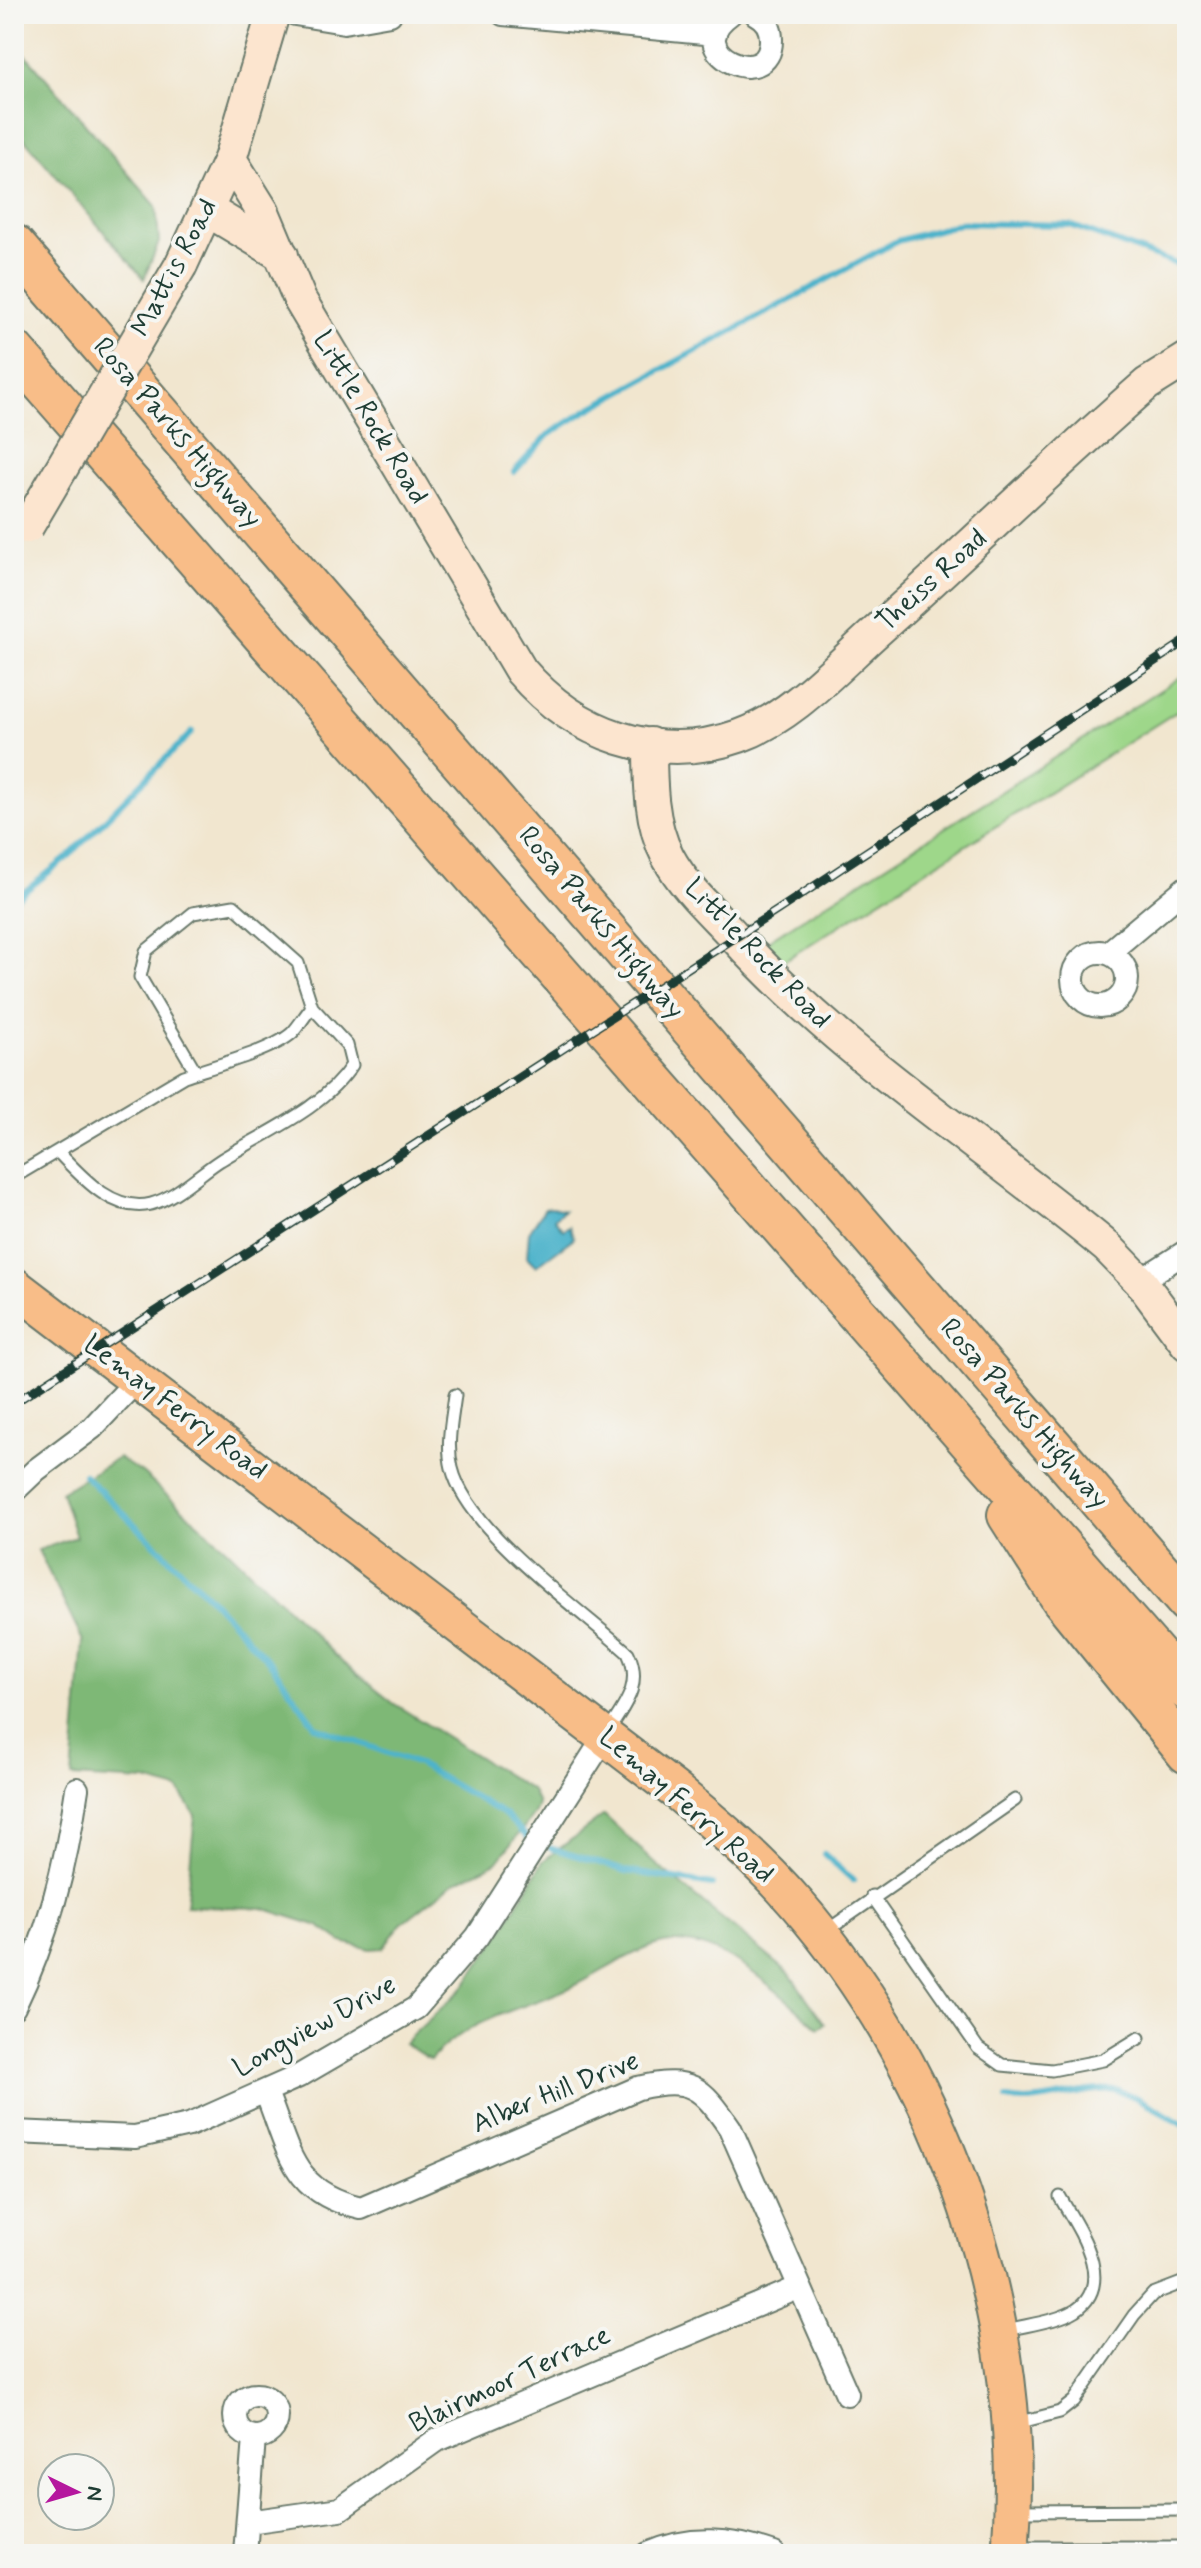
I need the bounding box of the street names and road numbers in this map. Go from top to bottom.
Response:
street label: Mattis Road [123,193,227,343]
street label: Little Rock Road [304,324,436,512]
street label: Rosa Parks Highway [82,330,270,538]
street label: Theiss Road [868,521,996,641]
street label: Rosa Parks Highway [507,819,693,1029]
street label: Little Rock Road [675,870,839,1038]
street label: Rosa Parks Highway [929,1311,1117,1519]
street label: Lemay Ferry Road [75,1327,275,1489]
street label: Lemay Ferry Road [590,1719,782,1893]
street label: Longview Drive [227,1967,404,2089]
street label: Alber Hill Drive [467,2043,645,2143]
street label: Blairmoor Terrace [403,2317,617,2443]

